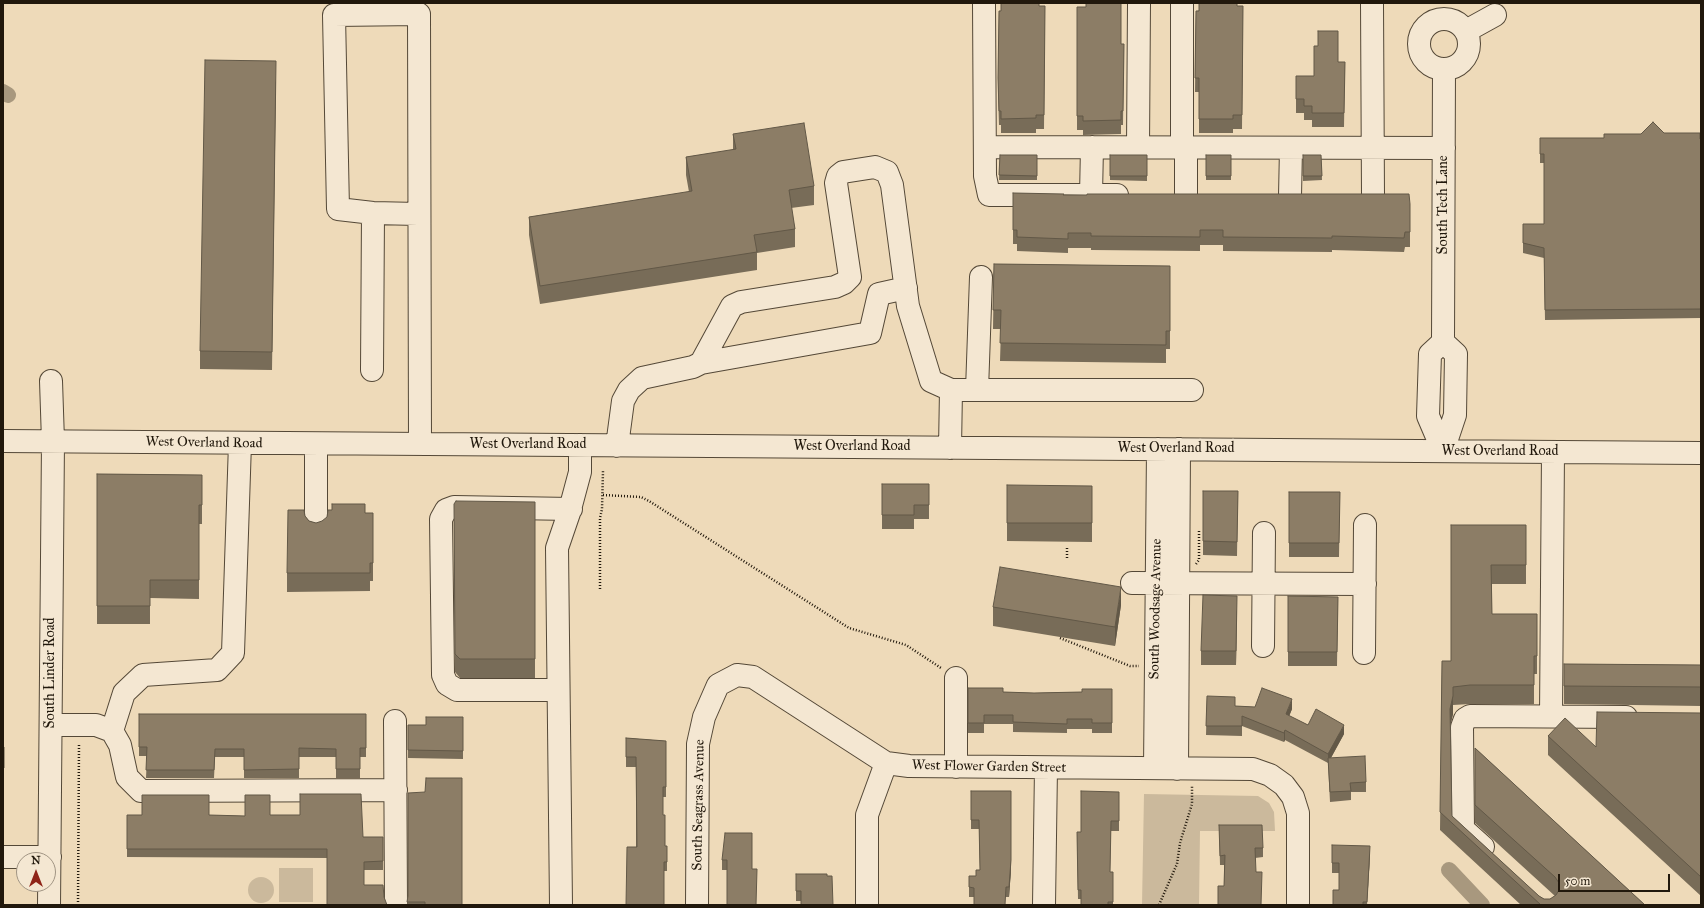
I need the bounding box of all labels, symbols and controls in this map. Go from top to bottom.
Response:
street label: South Tech Lane [1436,155,1452,255]
street label: West Overland Road [145,434,263,452]
street label: West Overland Road [469,437,587,453]
street label: West Overland Road [793,439,911,455]
street label: West Overland Road [1117,441,1235,457]
street label: West Overland Road [1441,444,1559,460]
street label: South Woodsage Avenue [1146,538,1166,680]
street label: South Linder Road [43,617,59,729]
street label: South Seagrass Avenue [689,739,709,871]
street label: West Flower Garden Street [912,757,1066,777]
north arrow [16,852,56,892]
text: N [31,854,41,867]
scale bar [1560,866,1672,892]
text: 50 m [1565,874,1590,888]

